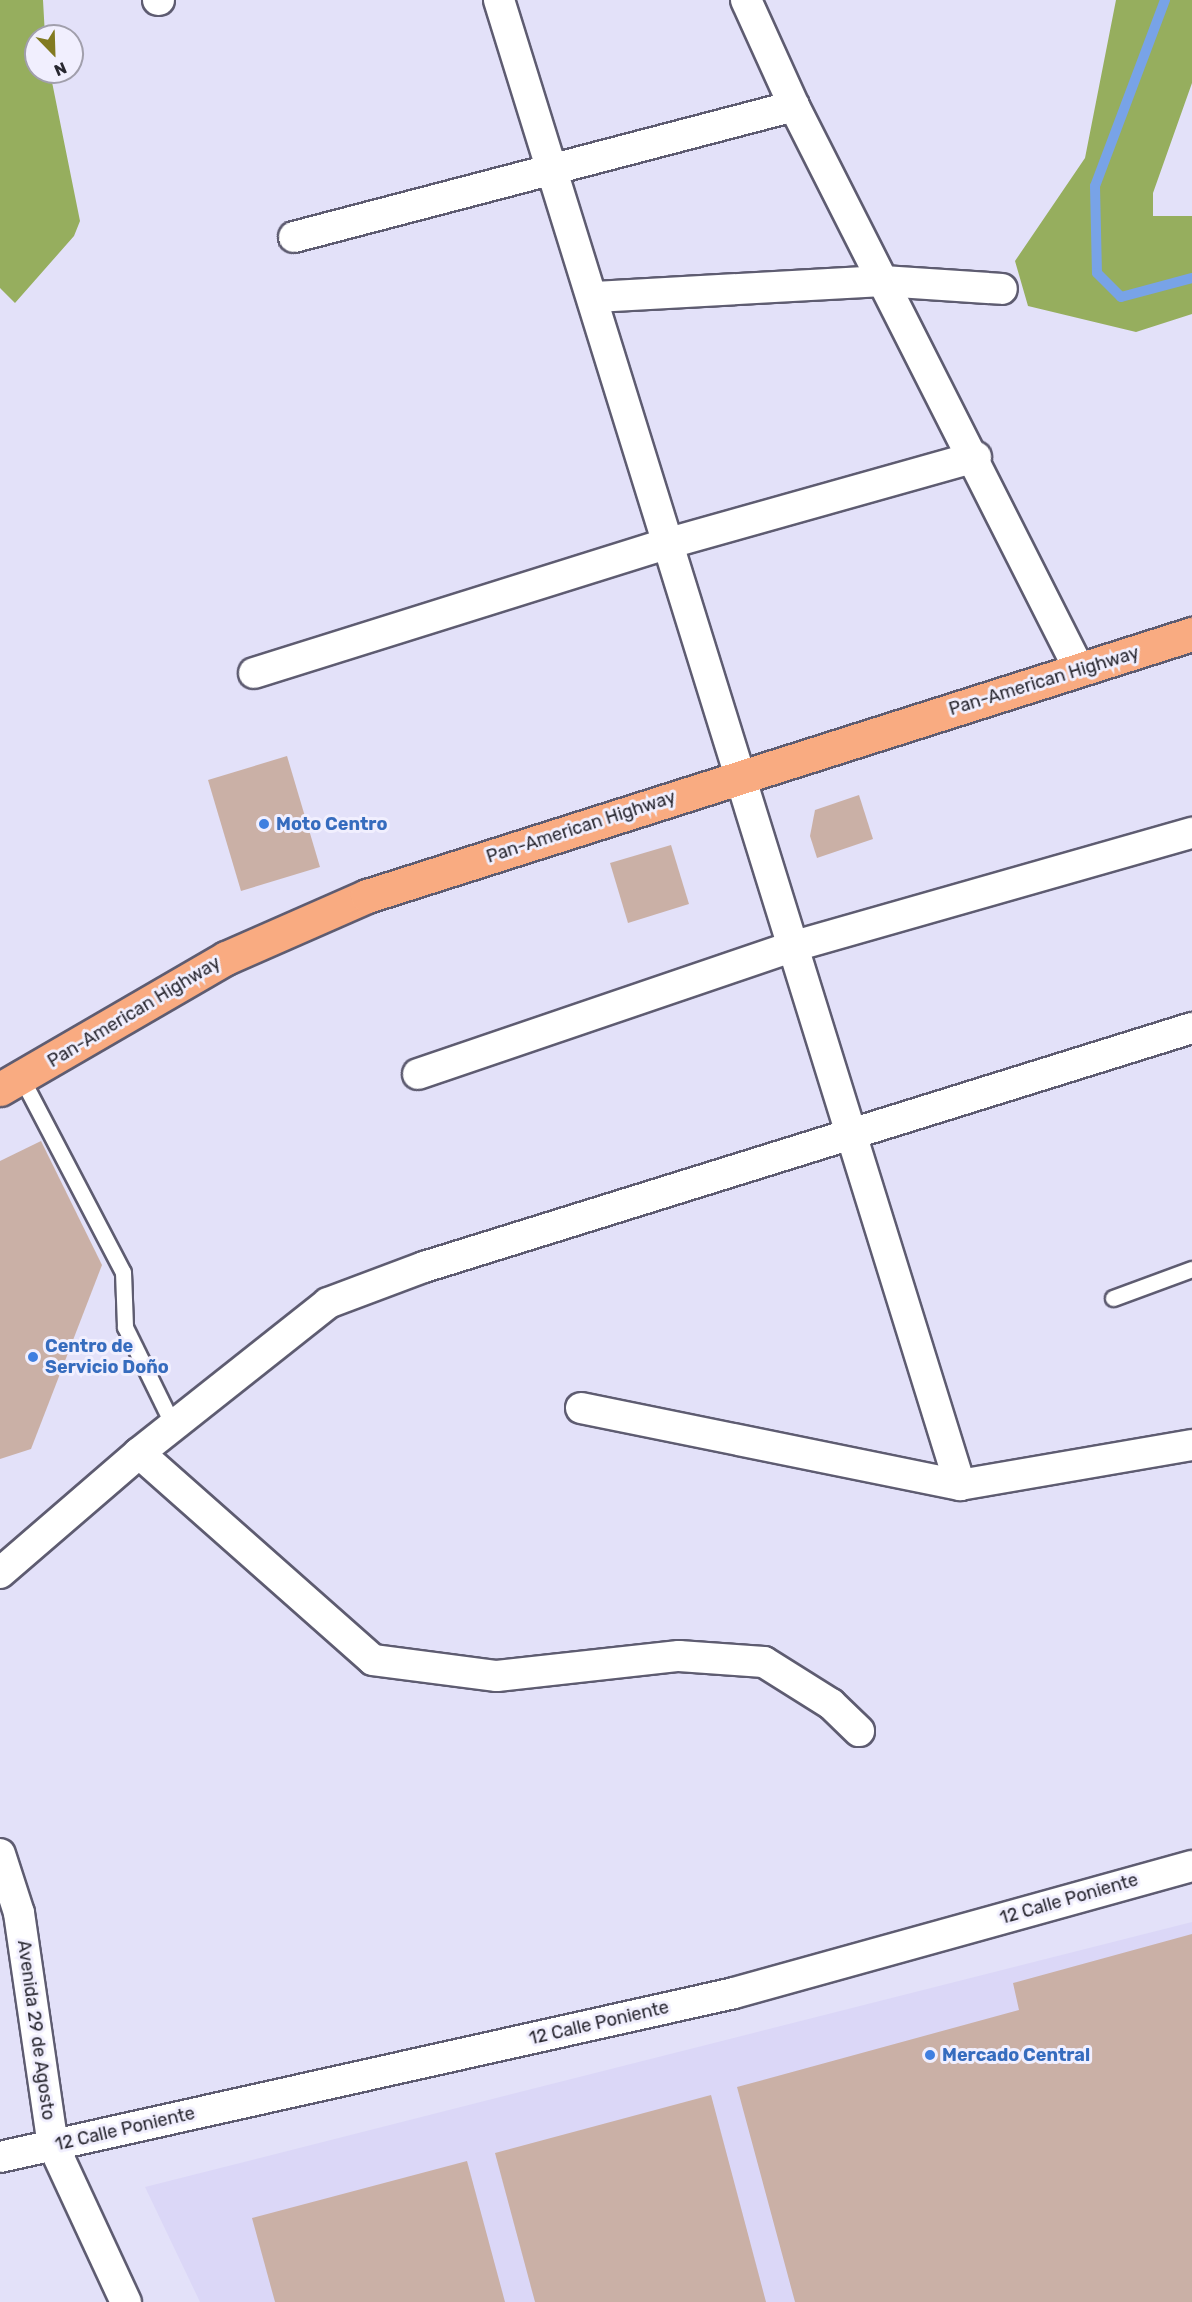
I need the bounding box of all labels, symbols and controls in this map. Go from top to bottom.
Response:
north arrow [24,24,84,84]
text: N [51,58,69,80]
street label: Pan-American Highway [946,642,1142,720]
street label: Pan-American Highway [484,786,678,868]
place label: Moto Centro [276,813,387,835]
marker: Moto Centro [257,817,271,831]
street label: Pan-American Highway [44,952,224,1072]
place label: Centro de Servicio Doño [45,1336,169,1378]
marker: Centro de Servicio Doño [26,1350,40,1364]
street label: 12 Calle Poniente [997,1869,1141,1929]
street label: Avenida 29 de Agosto [13,1938,59,2122]
street label: 12 Calle Poniente [527,1996,671,2050]
place label: Mercado Central [942,2044,1090,2066]
marker: Mercado Central [923,2048,937,2062]
street label: 12 Calle Poniente [53,2102,197,2156]

